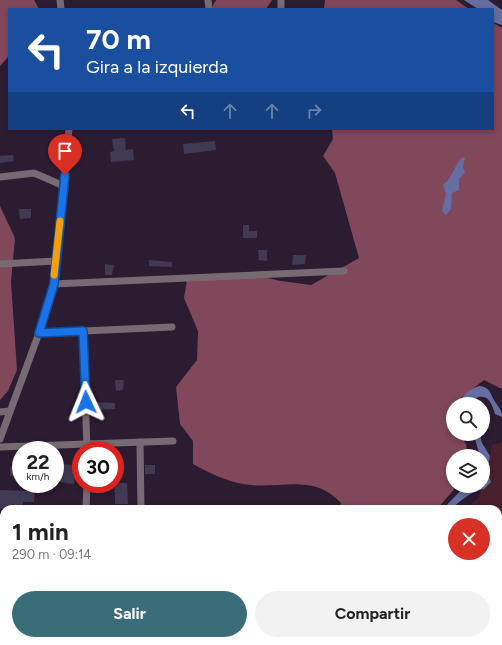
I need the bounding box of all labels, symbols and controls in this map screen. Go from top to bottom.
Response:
text: 70 m [86,22,151,56]
icon: left [20,24,72,76]
text: Gira a la izquierda [86,56,228,78]
icon: left [177,100,199,122]
icon: ahead [219,100,241,122]
icon: ahead [261,100,283,122]
icon: right [303,100,325,122]
pin [48,134,82,175]
icon: arrive [54,140,76,162]
position arrow [65,381,107,423]
map controls [446,397,490,493]
button: search [446,397,490,441]
speed limit sign: 30 [72,441,124,493]
button: layers [446,449,490,493]
text: 22 [26,450,50,474]
text: km/h [27,470,49,483]
text: 1 min [12,517,69,546]
button: close [448,518,490,560]
text: 290 m · 09:14 [12,547,91,562]
button: Salir [12,591,247,637]
button: Compartir [255,591,490,637]

